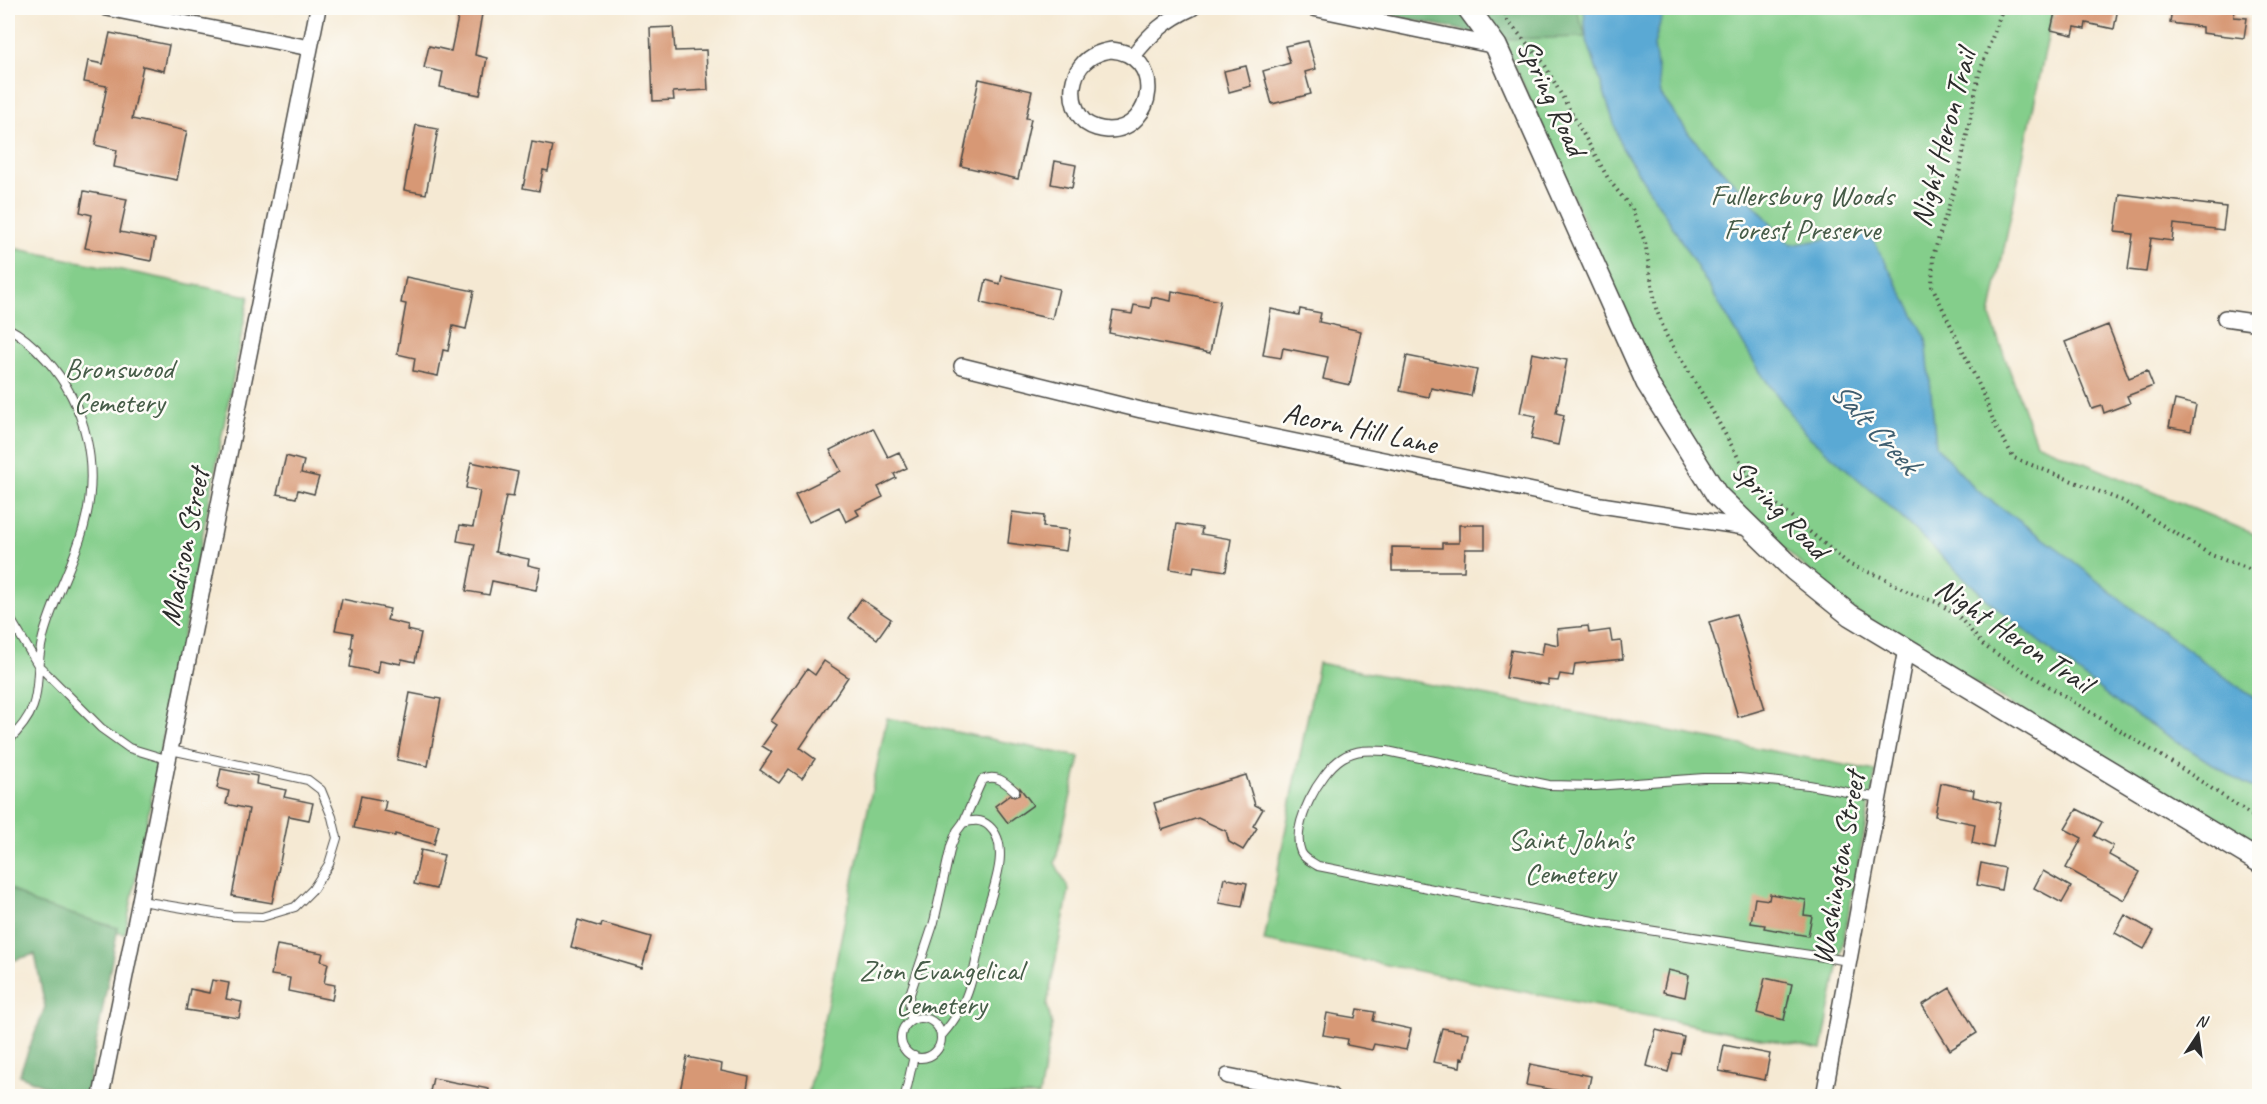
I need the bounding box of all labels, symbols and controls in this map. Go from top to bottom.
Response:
street label: Spring Road [1509,33,1597,165]
street label: Night Heron Trail [1901,41,1986,230]
park label: Fullersburg Woods Forest Preserve [1710,176,1896,248]
park label: Bronswood Cemetery [64,349,178,421]
water label: Salt Creek [1822,372,1932,486]
street label: Acorn Hill Lane [1280,393,1442,463]
street label: Spring Road [1723,451,1840,570]
street label: Madison Street [150,461,219,629]
street label: Night Heron Trail [1928,569,2104,704]
street label: Washington Street [1802,765,1874,967]
park label: Saint John's Cemetery [1508,820,1635,892]
park label: Zion Evangelical Cemetery [859,951,1028,1023]
north arrow [2168,1005,2228,1065]
text: N [2194,1011,2211,1033]

